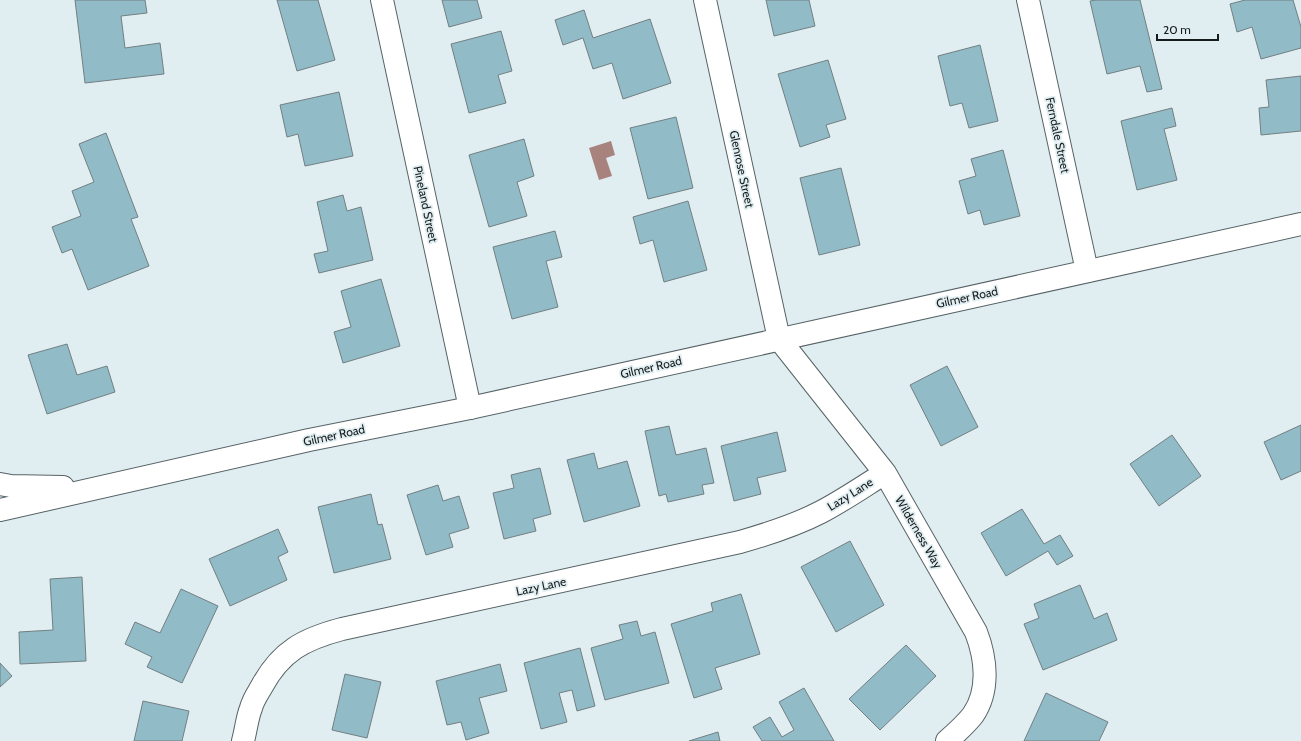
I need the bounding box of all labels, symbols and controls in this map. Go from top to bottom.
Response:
scale bar [1157,16,1218,42]
text: 20 m [1163,22,1191,37]
street label: Ferndale Street [1043,96,1073,174]
street label: Glenrose Street [727,129,757,209]
street label: Pineland Street [411,164,441,244]
street label: Gilmer Road [935,283,999,311]
street label: Gilmer Road [619,353,683,381]
street label: Gilmer Road [302,421,366,449]
street label: Lazy Lane [824,474,876,514]
street label: Wilderness Way [892,493,946,571]
street label: Lazy Lane [515,573,567,599]

